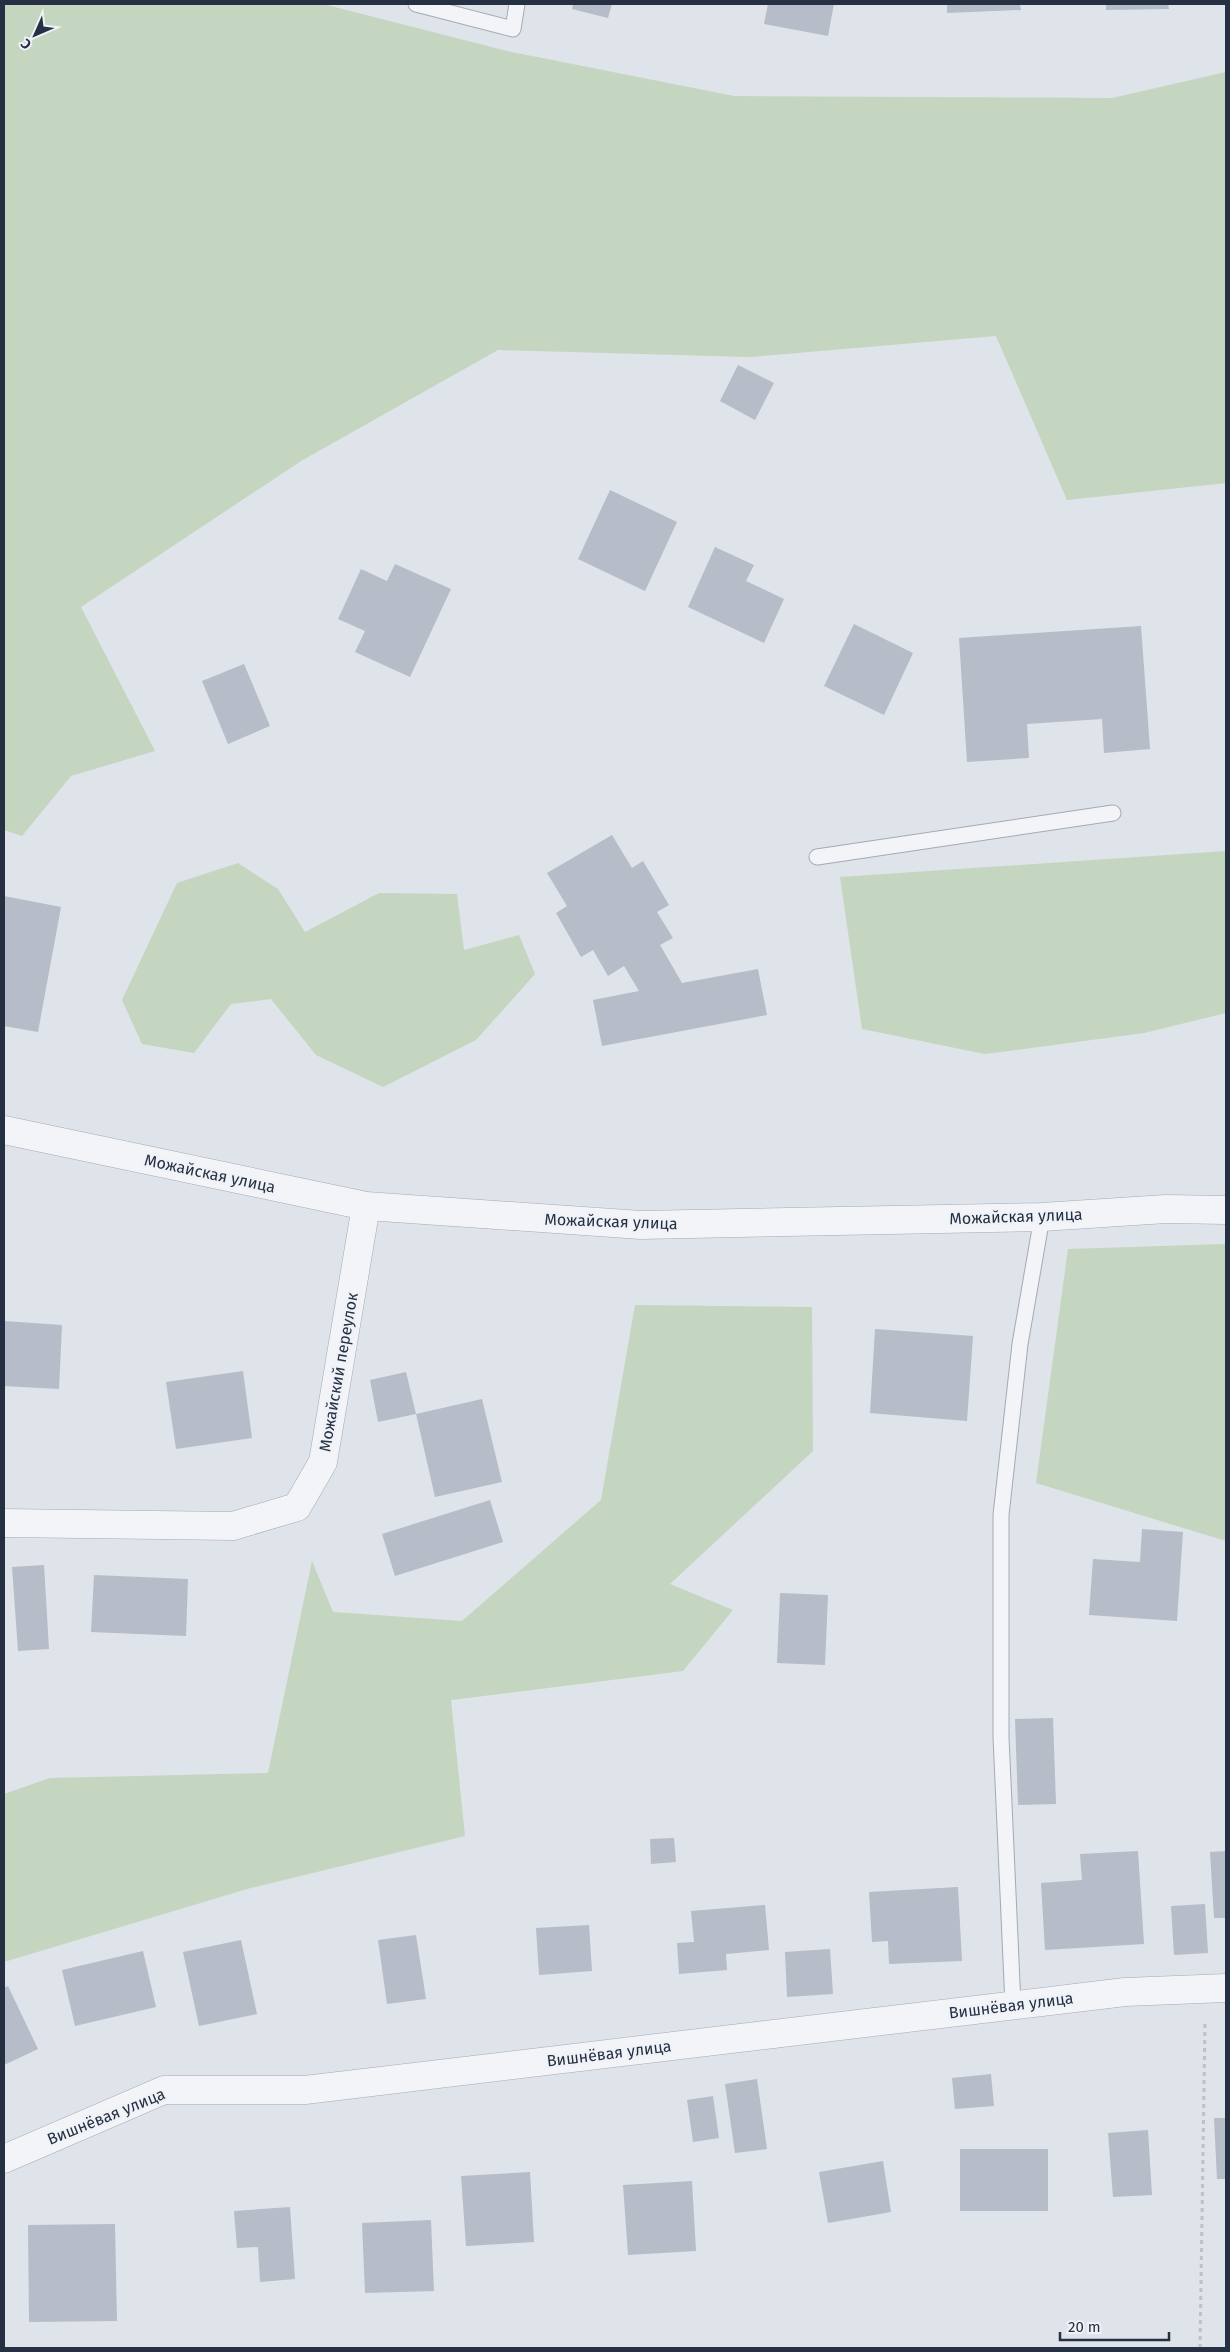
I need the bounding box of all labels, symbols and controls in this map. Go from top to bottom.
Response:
north arrow [10,10,60,60]
text: С [17,35,35,53]
street label: Можайская улица [143,1150,277,1197]
street label: Можайская улица [949,1205,1083,1228]
street label: Можайская улица [544,1210,678,1233]
street label: Можайский переулок [315,1290,362,1453]
street label: Вишнёвая улица [948,1988,1074,2023]
street label: Вишнёвая улица [546,2036,672,2071]
street label: Вишнёвая улица [44,2084,168,2149]
scale bar [1060,2310,1169,2342]
text: 20 m [1068,2318,1101,2336]

